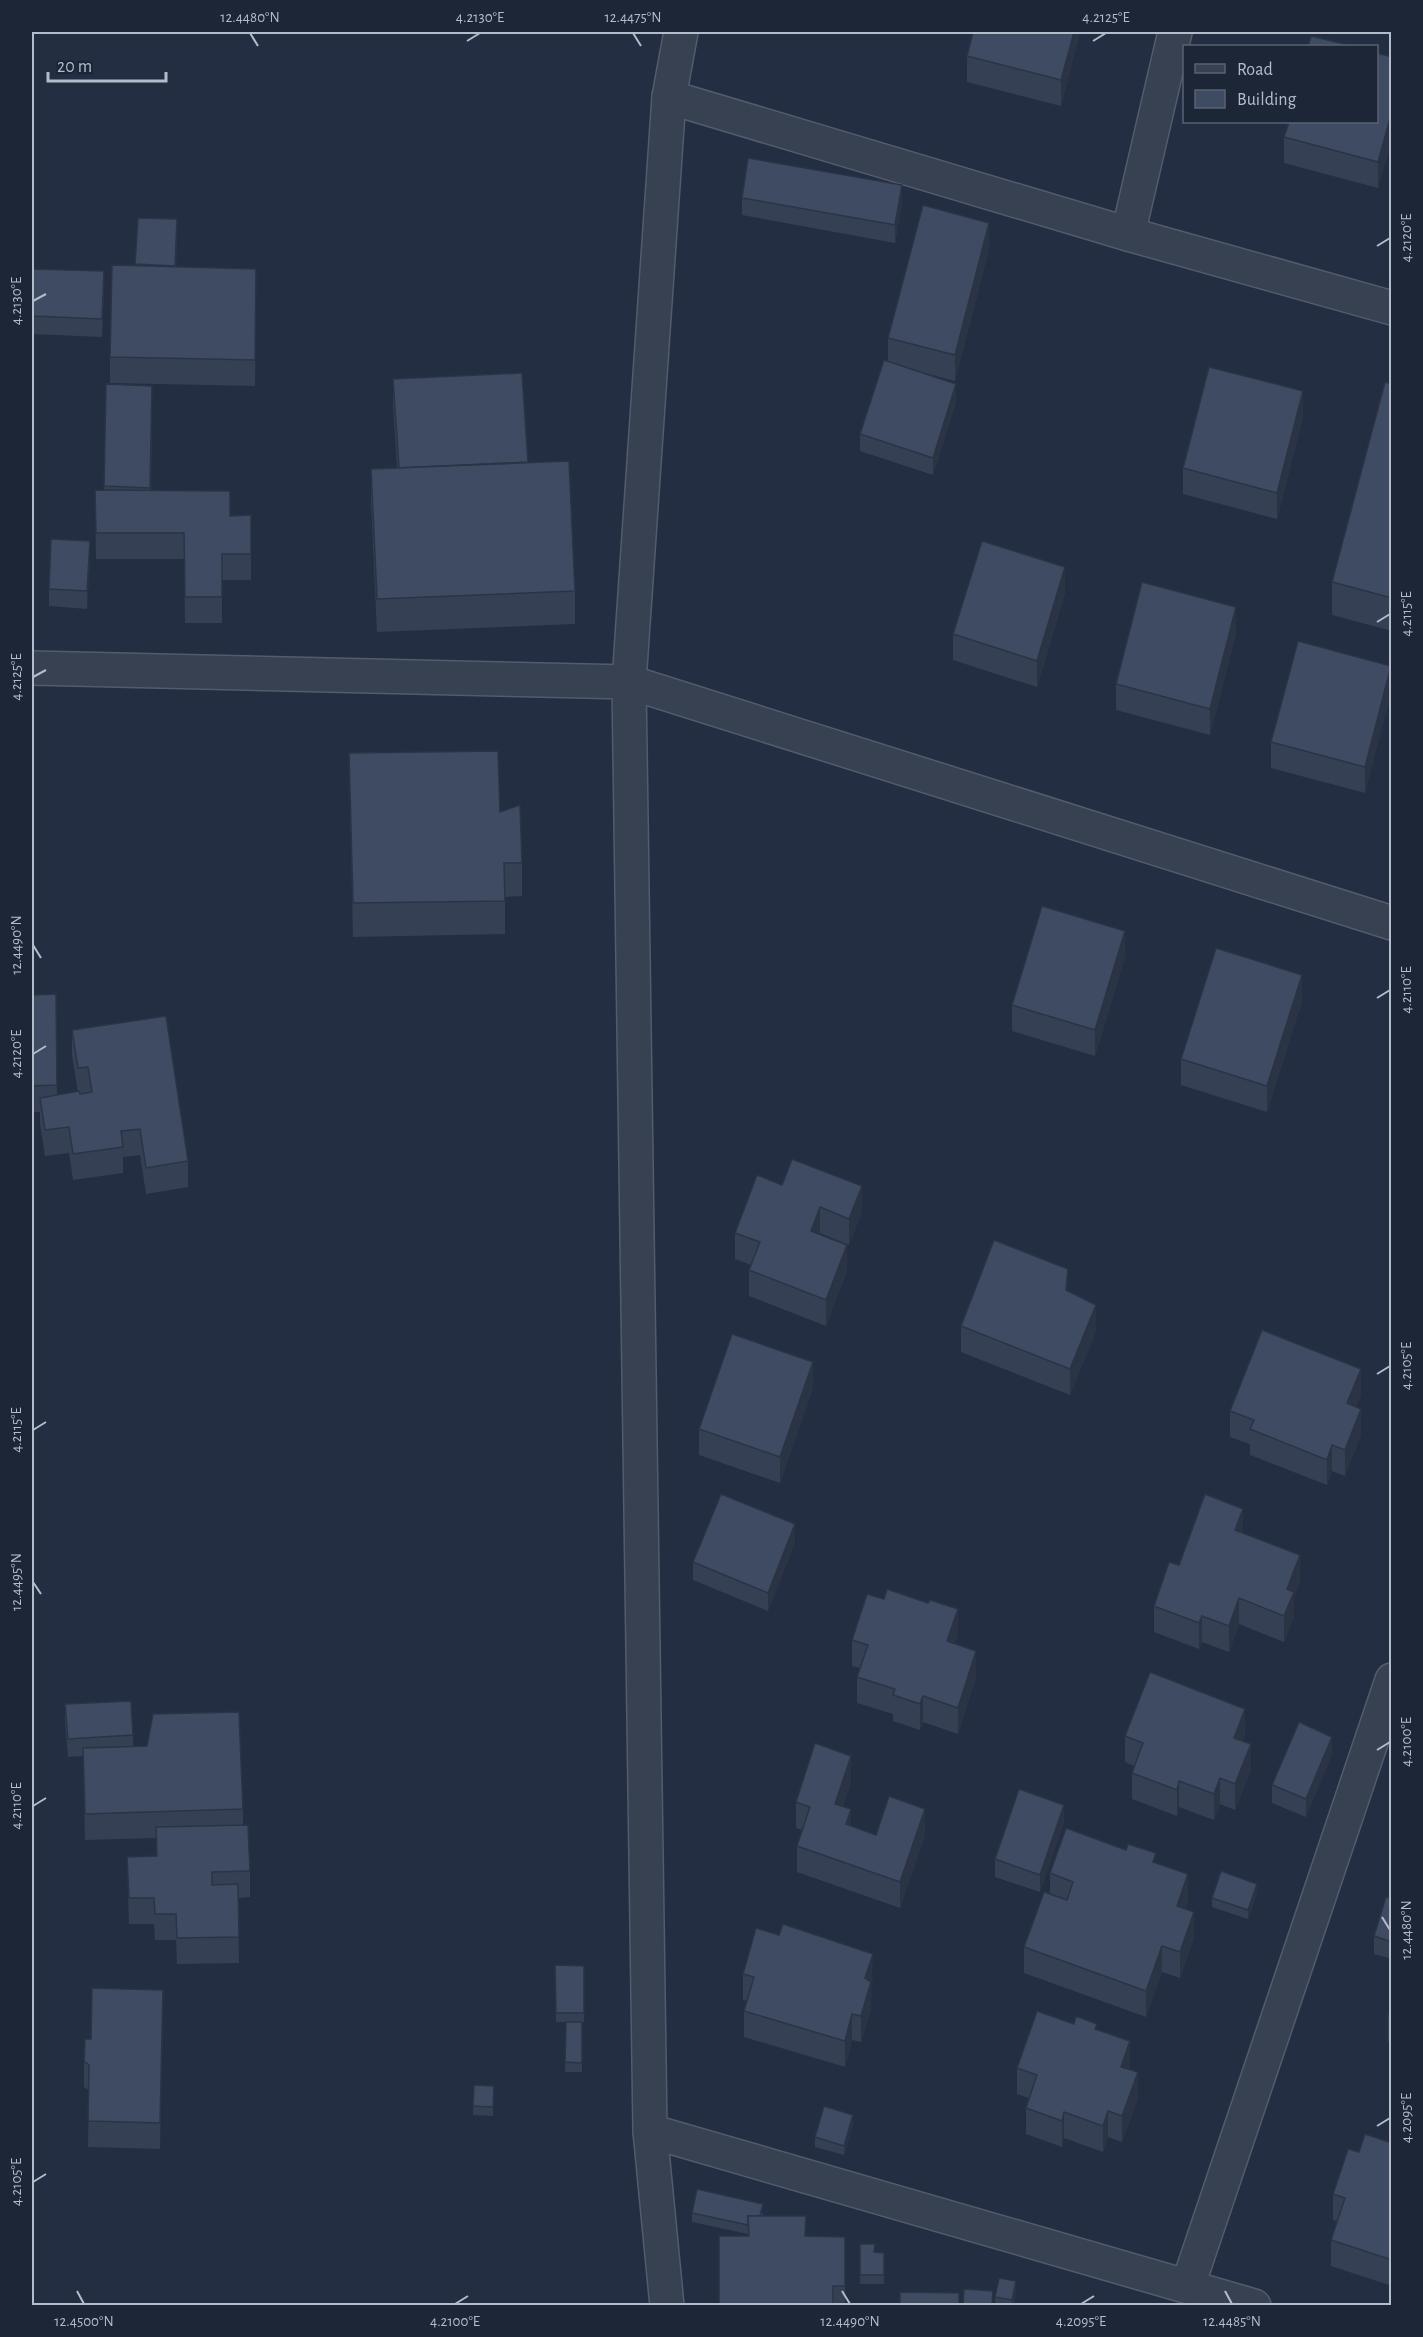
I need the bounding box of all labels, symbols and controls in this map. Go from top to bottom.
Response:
text: 12.4480°N [220,10,280,25]
text: 4.2130°E [456,10,504,25]
text: 12.4475°N [604,10,662,25]
text: 4.2125°E [1082,10,1130,25]
scale bar [48,45,166,83]
legend [1183,45,1378,123]
text: 20 m [57,58,92,76]
text: Road [1237,61,1273,79]
text: Building [1237,91,1297,109]
text: 4.2120°E [1399,213,1414,263]
text: 4.2130°E [9,277,24,325]
text: 4.2115°E [1399,591,1414,637]
text: 4.2125°E [9,653,24,701]
text: 12.4490°N [9,915,24,975]
text: 4.2110°E [1399,966,1414,1014]
text: 4.2120°E [9,1029,24,1079]
text: 4.2105°E [1399,1342,1414,1390]
text: 4.2115°E [9,1407,24,1453]
text: 12.4495°N [9,1553,24,1611]
text: 4.2100°E [1399,1717,1414,1767]
text: 4.2110°E [9,1782,24,1830]
text: 12.4480°N [1399,1900,1414,1960]
text: 4.2095°E [1399,2093,1414,2143]
text: 4.2105°E [9,2158,24,2206]
text: 12.4500°N [54,2314,114,2329]
text: 4.2100°E [430,2314,480,2329]
text: 12.4490°N [820,2314,880,2329]
text: 4.2095°E [1056,2314,1106,2329]
text: 12.4485°N [1203,2314,1261,2329]

